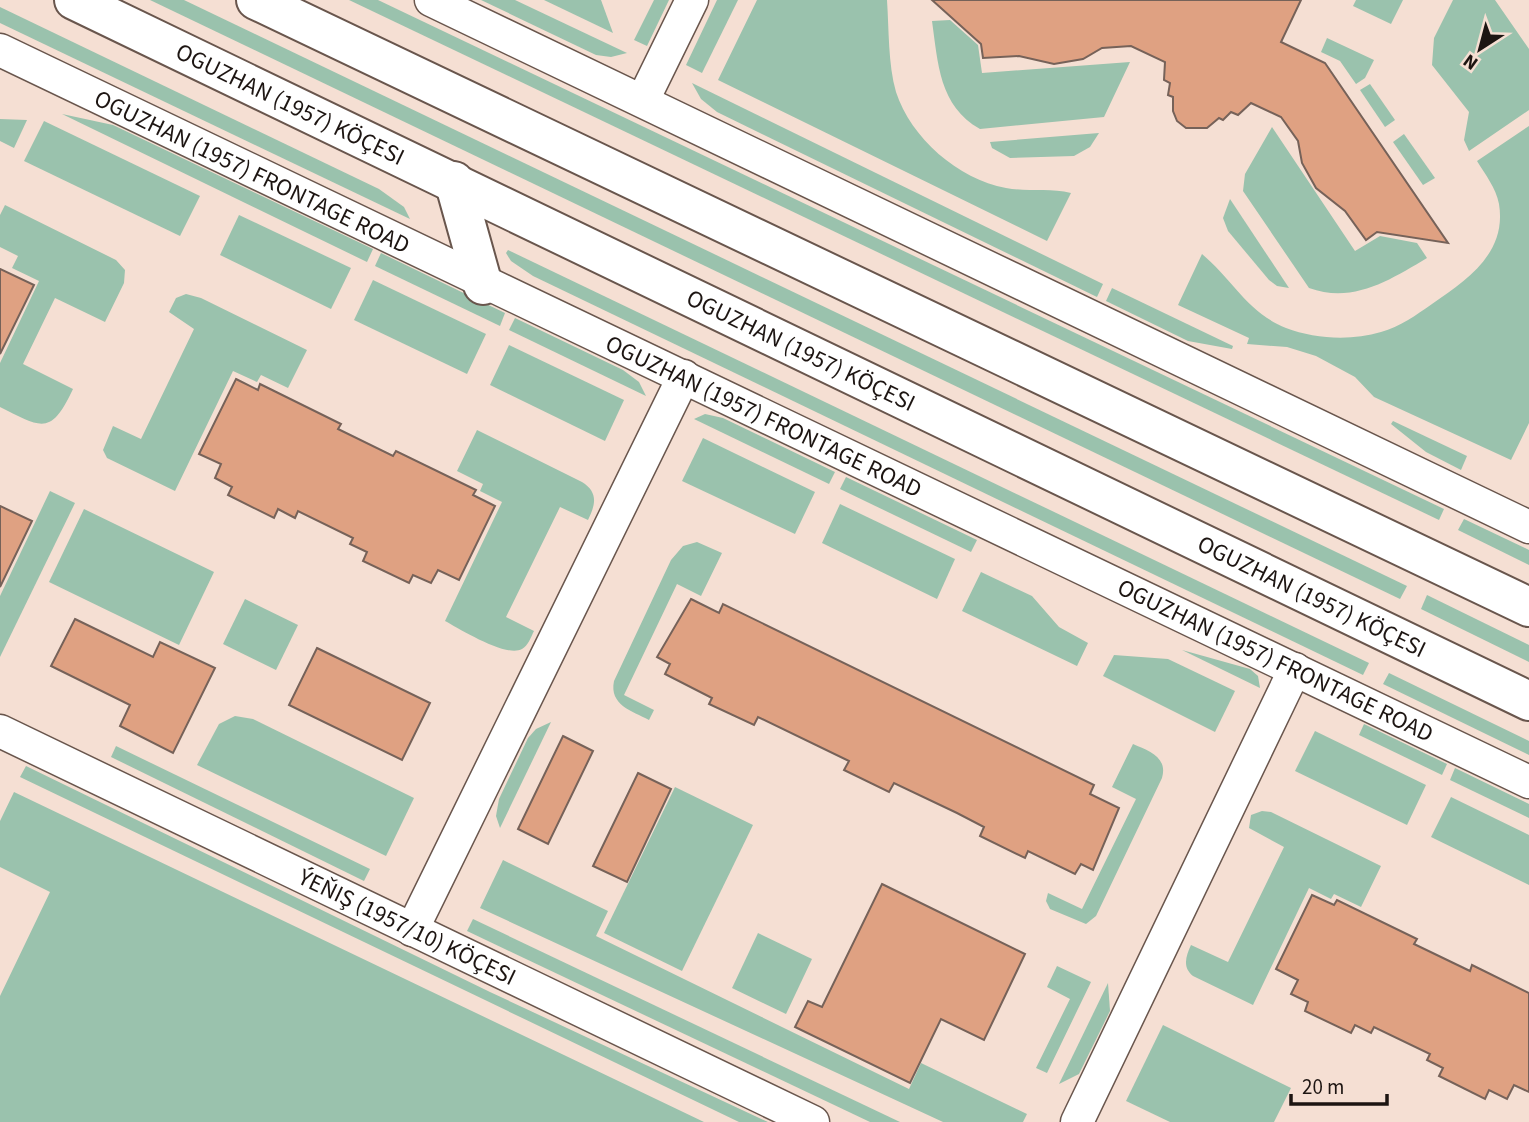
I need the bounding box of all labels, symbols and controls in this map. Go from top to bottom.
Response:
north arrow [1445,14,1515,84]
street label: OGUZHAN (1957) KÖÇESI [170,35,410,175]
text: N [1458,47,1484,76]
street label: OGUZHAN (1957) FRONTAGE ROAD [88,81,416,263]
street label: OGUZHAN (1957) KÖÇESI [680,281,921,421]
street label: OGUZHAN (1957) FRONTAGE ROAD [600,326,927,507]
street label: OGUZHAN (1957) KÖÇESI [1191,527,1432,667]
street label: OGUZHAN (1957) FRONTAGE ROAD [1112,570,1439,751]
street label: ÝEŇIŞ (1957/10) KÖÇESI [291,860,522,995]
scale bar [1291,1062,1387,1106]
text: 20 m [1302,1072,1344,1102]

